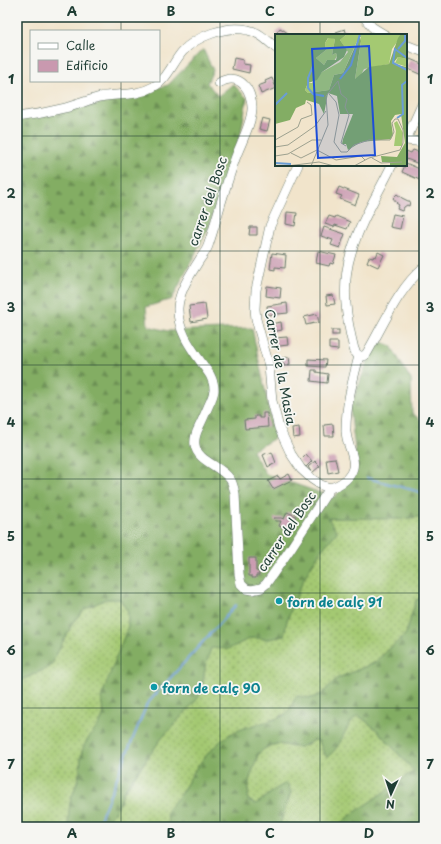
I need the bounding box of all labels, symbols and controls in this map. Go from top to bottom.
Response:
text: A [67,1,77,20]
text: B [167,1,176,20]
text: C [265,1,275,20]
text: D [364,1,374,20]
legend [30,30,160,82]
inset map [275,34,407,166]
text: Calle [66,36,96,54]
text: Edificio [66,56,108,74]
text: 1 [8,69,14,88]
text: 1 [427,69,433,88]
street label: carrer del Bosc [183,154,231,248]
text: 2 [6,183,16,202]
text: 2 [425,183,435,202]
text: 3 [7,297,16,316]
text: 3 [426,297,435,316]
street label: Carrer de la Masia [260,307,302,427]
text: 4 [7,412,16,431]
text: 4 [426,412,435,431]
street label: carrer del Bosc [252,487,320,575]
text: 5 [7,526,15,545]
text: 5 [426,526,434,545]
place label: forn de calç 91 [287,592,382,611]
marker: forn de calç 91 [274,596,284,606]
text: 6 [6,640,16,659]
text: 6 [425,640,435,659]
place label: forn de calç 90 [162,678,261,697]
marker: forn de calç 90 [149,682,159,692]
text: 7 [7,754,15,773]
text: 7 [426,754,434,773]
north arrow [371,774,411,814]
text: N [385,796,395,813]
text: A [67,823,77,842]
text: B [167,823,176,842]
text: C [265,823,275,842]
text: D [364,823,374,842]

